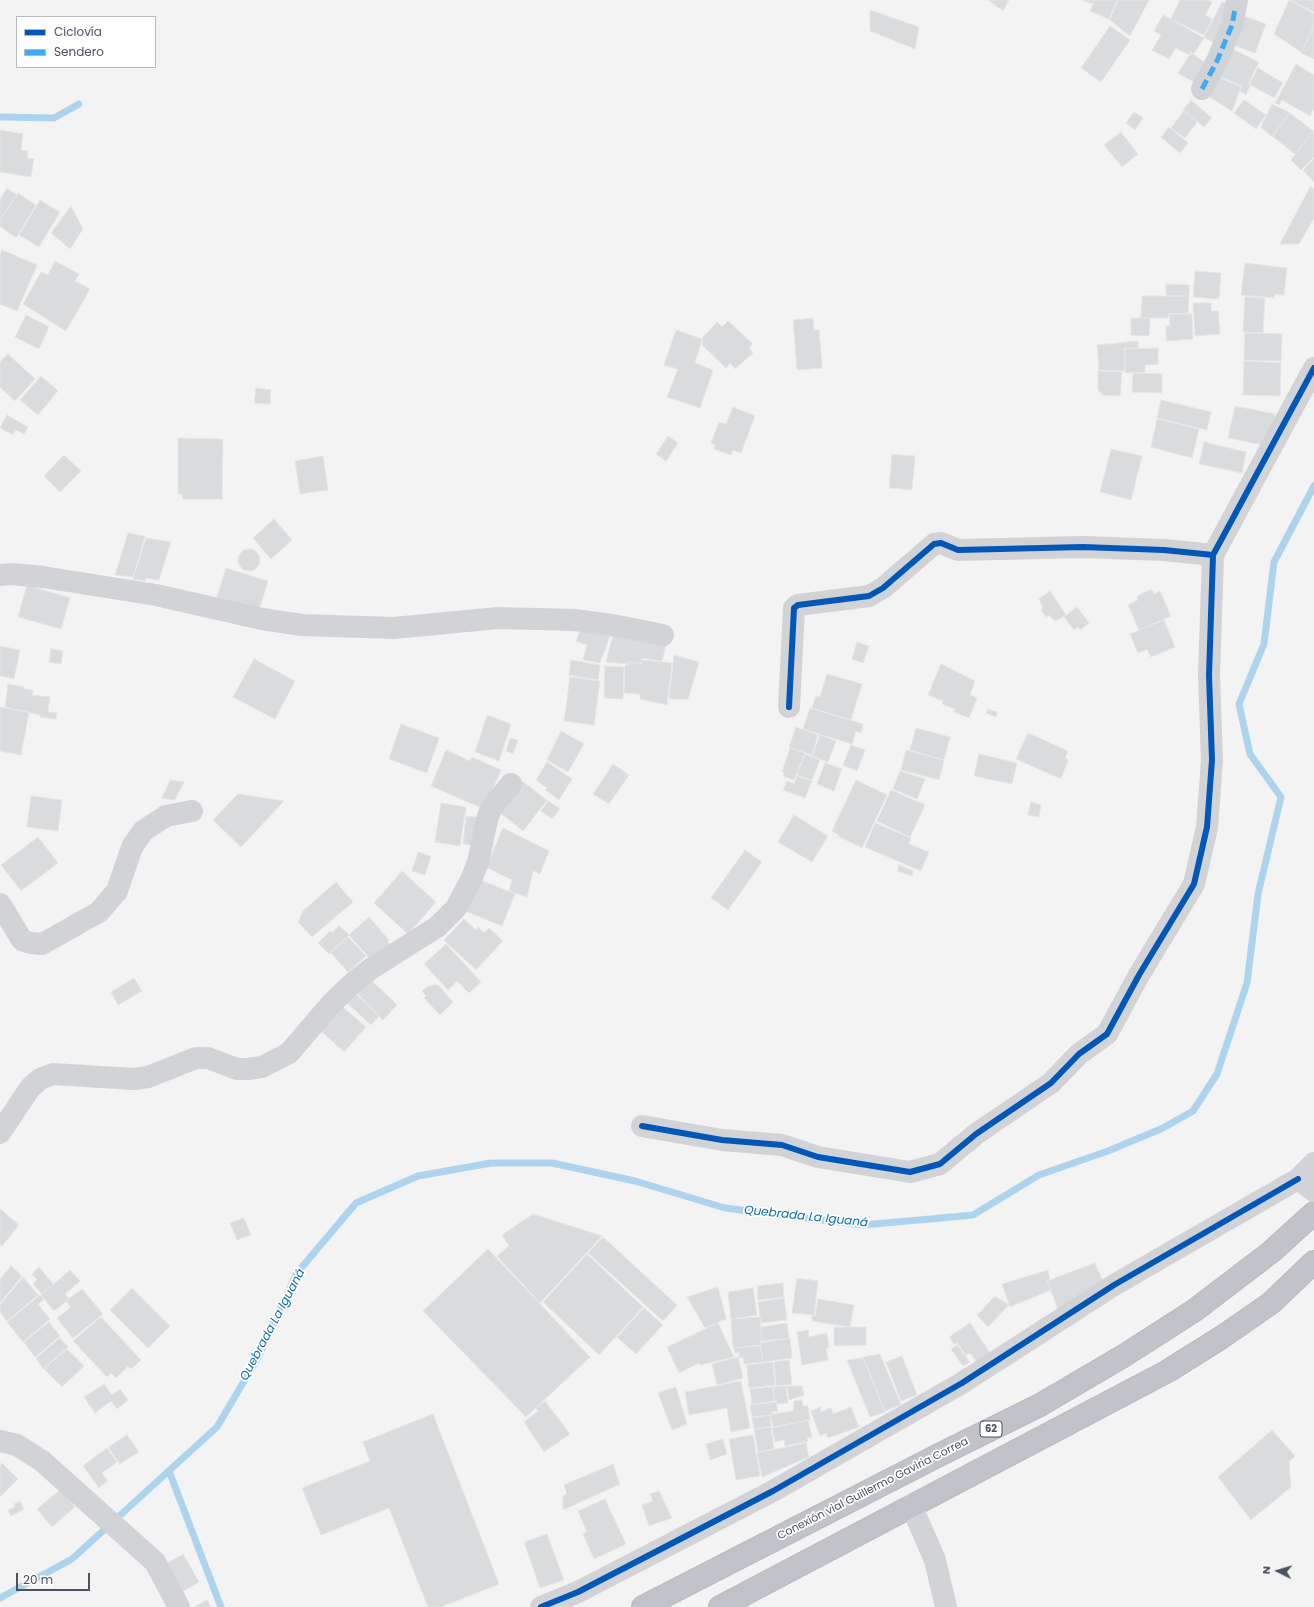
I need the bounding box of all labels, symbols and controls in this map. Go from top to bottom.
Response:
legend [16,16,156,68]
text: Ciclovía [54,23,102,40]
text: Sendero [54,43,104,60]
water label: Quebrada La Iguaná [743,1203,869,1231]
water label: Quebrada La Iguaná [237,1267,309,1383]
road number: 62 [980,1421,1002,1437]
street label: Conexión vial Guillermo Gaviria Correa [775,1435,971,1543]
north arrow [1258,1551,1298,1591]
scale bar [18,1565,92,1591]
text: N [1258,1565,1274,1575]
text: 20 m [23,1571,53,1588]

